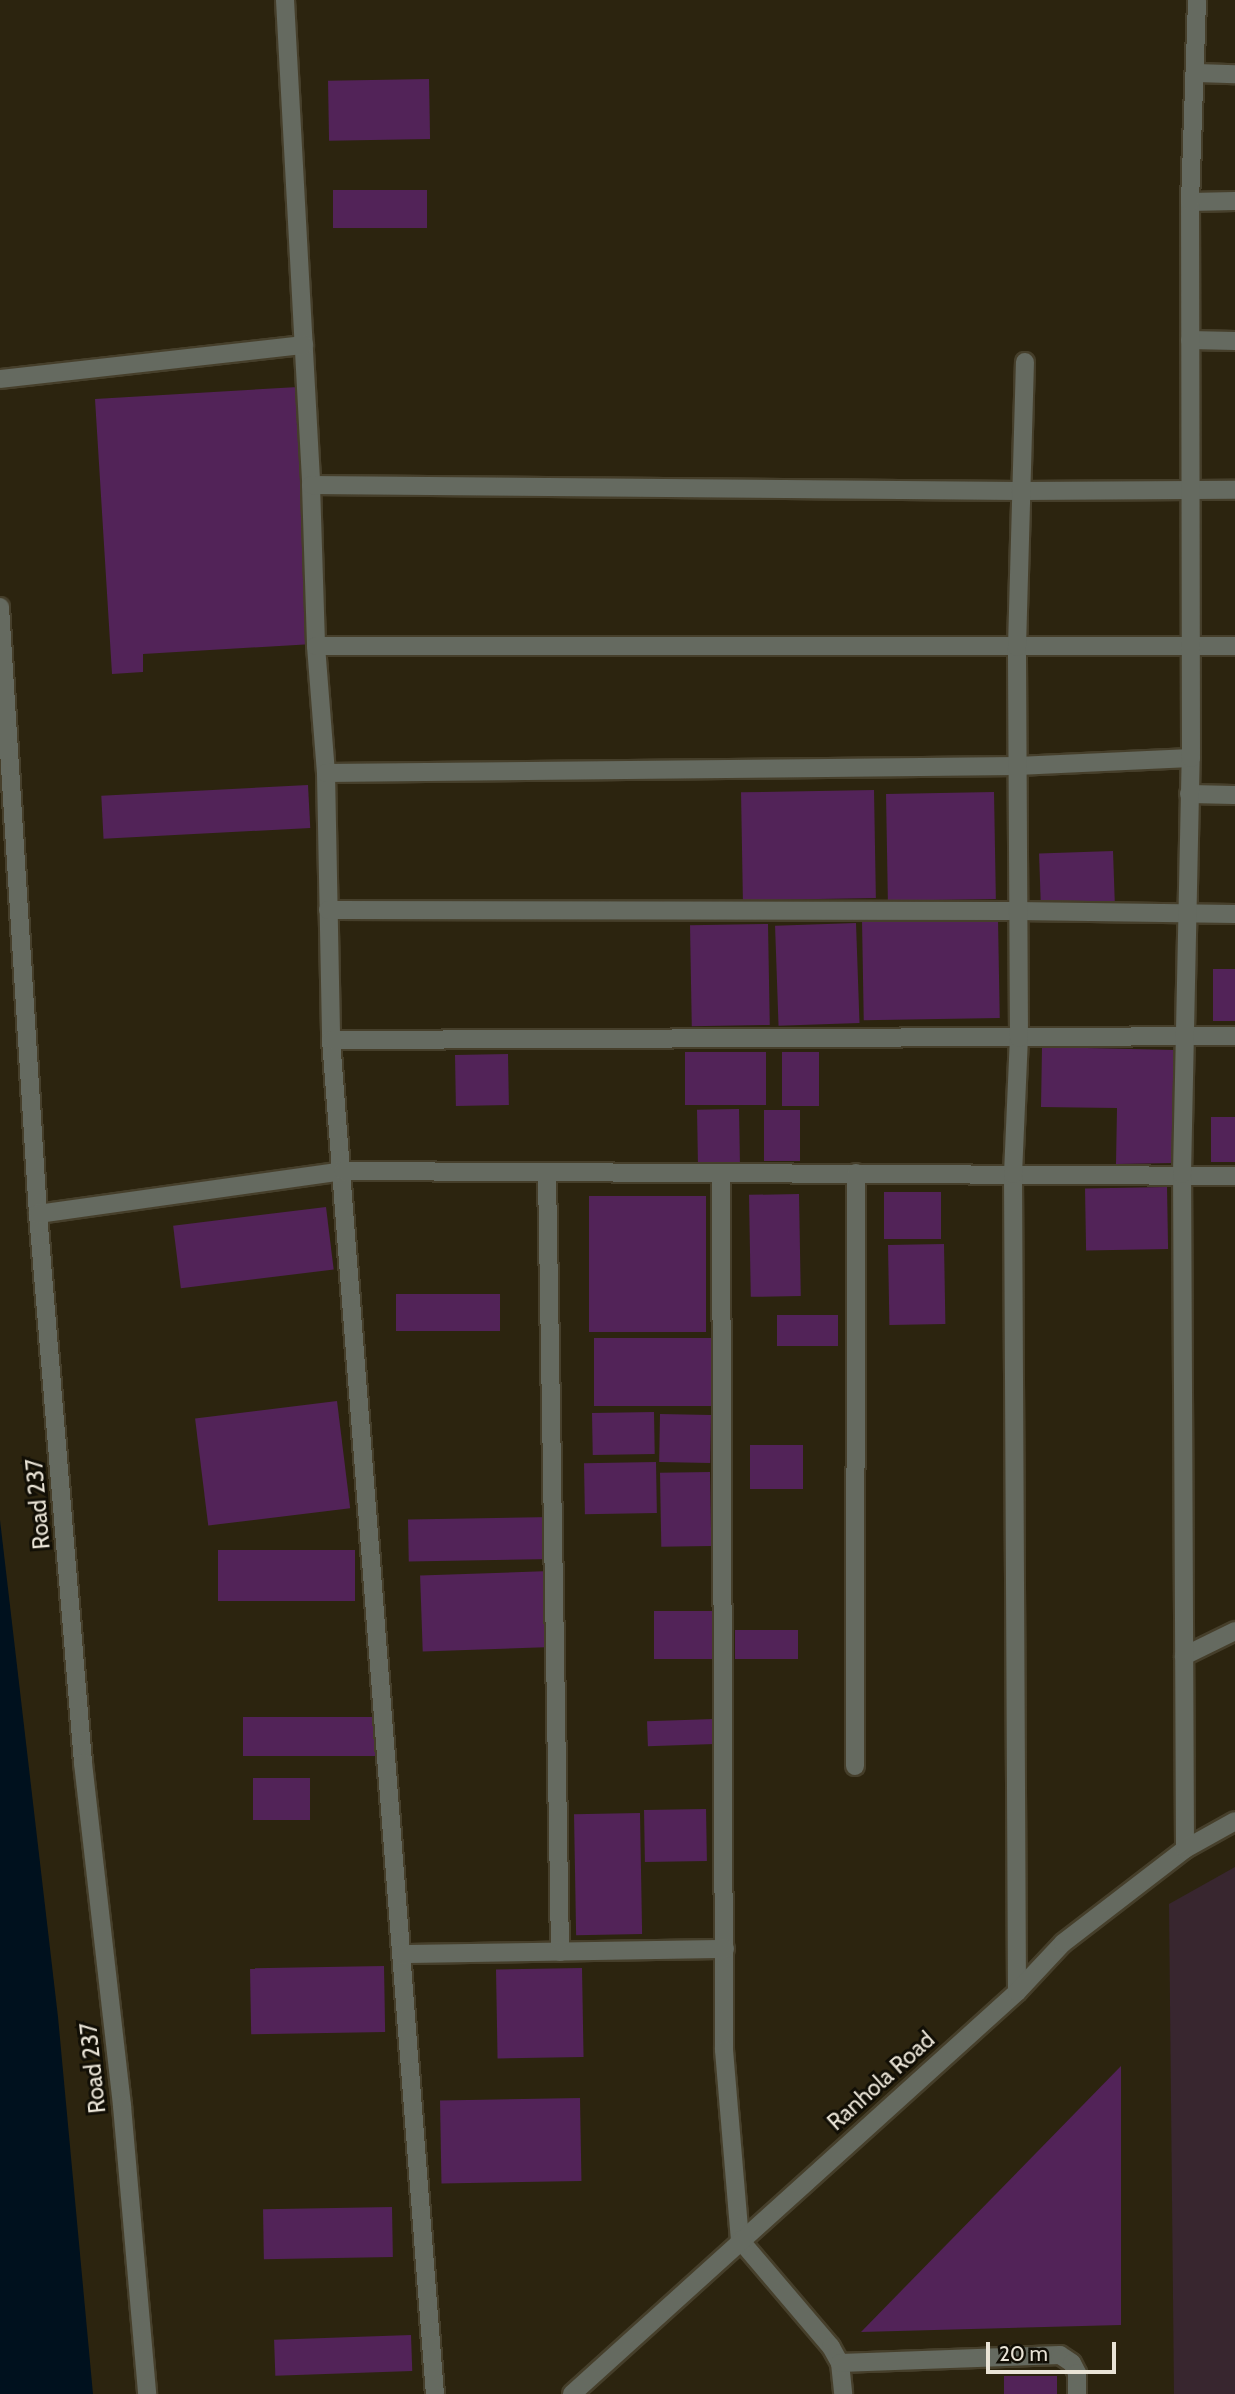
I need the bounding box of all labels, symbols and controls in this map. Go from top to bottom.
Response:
street label: Road 237 [20,1457,56,1551]
street label: Road 237 [75,2021,111,2115]
street label: Ranhola Road [822,2026,940,2136]
scale bar [990,2328,1120,2372]
text: 20 m [999,2341,1048,2366]

